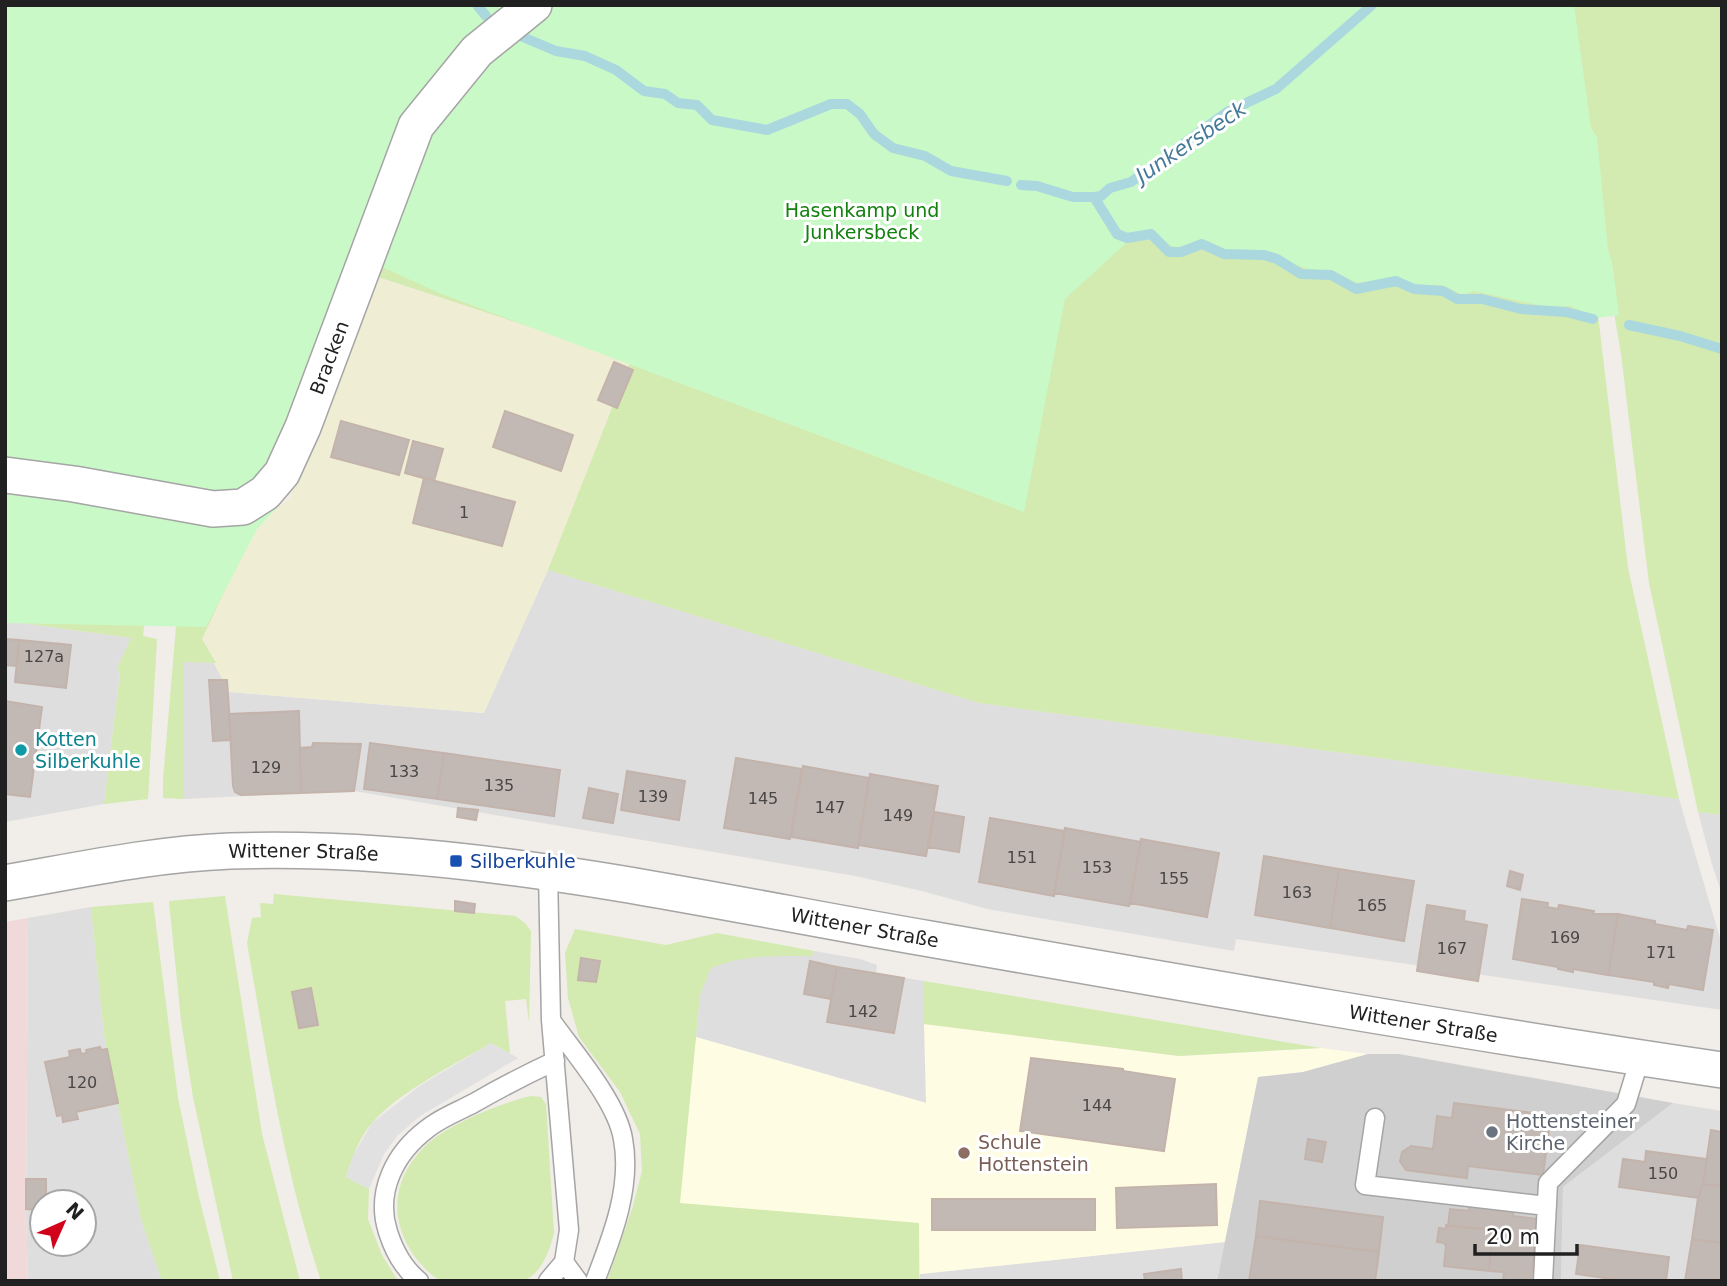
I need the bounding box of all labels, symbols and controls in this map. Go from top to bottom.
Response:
water label: Junkersbeck [1128,96,1251,190]
park label: Hasenkamp und Junkersbeck [785,199,939,243]
street label: Bracken [305,318,353,397]
house number: 1 [459,503,469,522]
house number: 127a [24,647,64,666]
place label: Kotten Silberkuhle [35,728,141,772]
marker: Kotten Silberkuhle [13,742,29,758]
house number: 129 [251,758,281,777]
house number: 133 [389,762,419,781]
house number: 135 [484,776,514,795]
house number: 139 [638,787,668,806]
house number: 145 [748,789,778,808]
house number: 147 [815,798,845,817]
house number: 149 [883,806,913,825]
street label: Wittener Straße [228,839,379,865]
house number: 151 [1007,848,1037,867]
place label: Silberkuhle [470,850,576,872]
marker: Silberkuhle [448,853,464,869]
house number: 153 [1082,858,1112,877]
house number: 155 [1159,869,1189,888]
house number: 163 [1282,883,1312,902]
house number: 165 [1357,896,1387,915]
street label: Wittener Straße [789,903,941,951]
house number: 169 [1550,928,1580,947]
house number: 167 [1437,939,1467,958]
house number: 171 [1646,943,1676,962]
street label: Wittener Straße [1347,1000,1500,1046]
house number: 142 [848,1002,878,1021]
house number: 120 [67,1073,97,1092]
house number: 144 [1082,1096,1112,1115]
place label: Hottensteiner Kirche [1506,1110,1637,1154]
marker: Hottensteiner Kirche [1484,1124,1500,1140]
place label: Schule Hottenstein [978,1131,1089,1175]
marker: Schule Hottenstein [956,1145,972,1161]
house number: 150 [1648,1164,1678,1183]
north arrow [28,1188,98,1258]
text: N [62,1198,88,1224]
scale bar [1475,1212,1576,1256]
text: 20 m [1486,1225,1540,1249]

